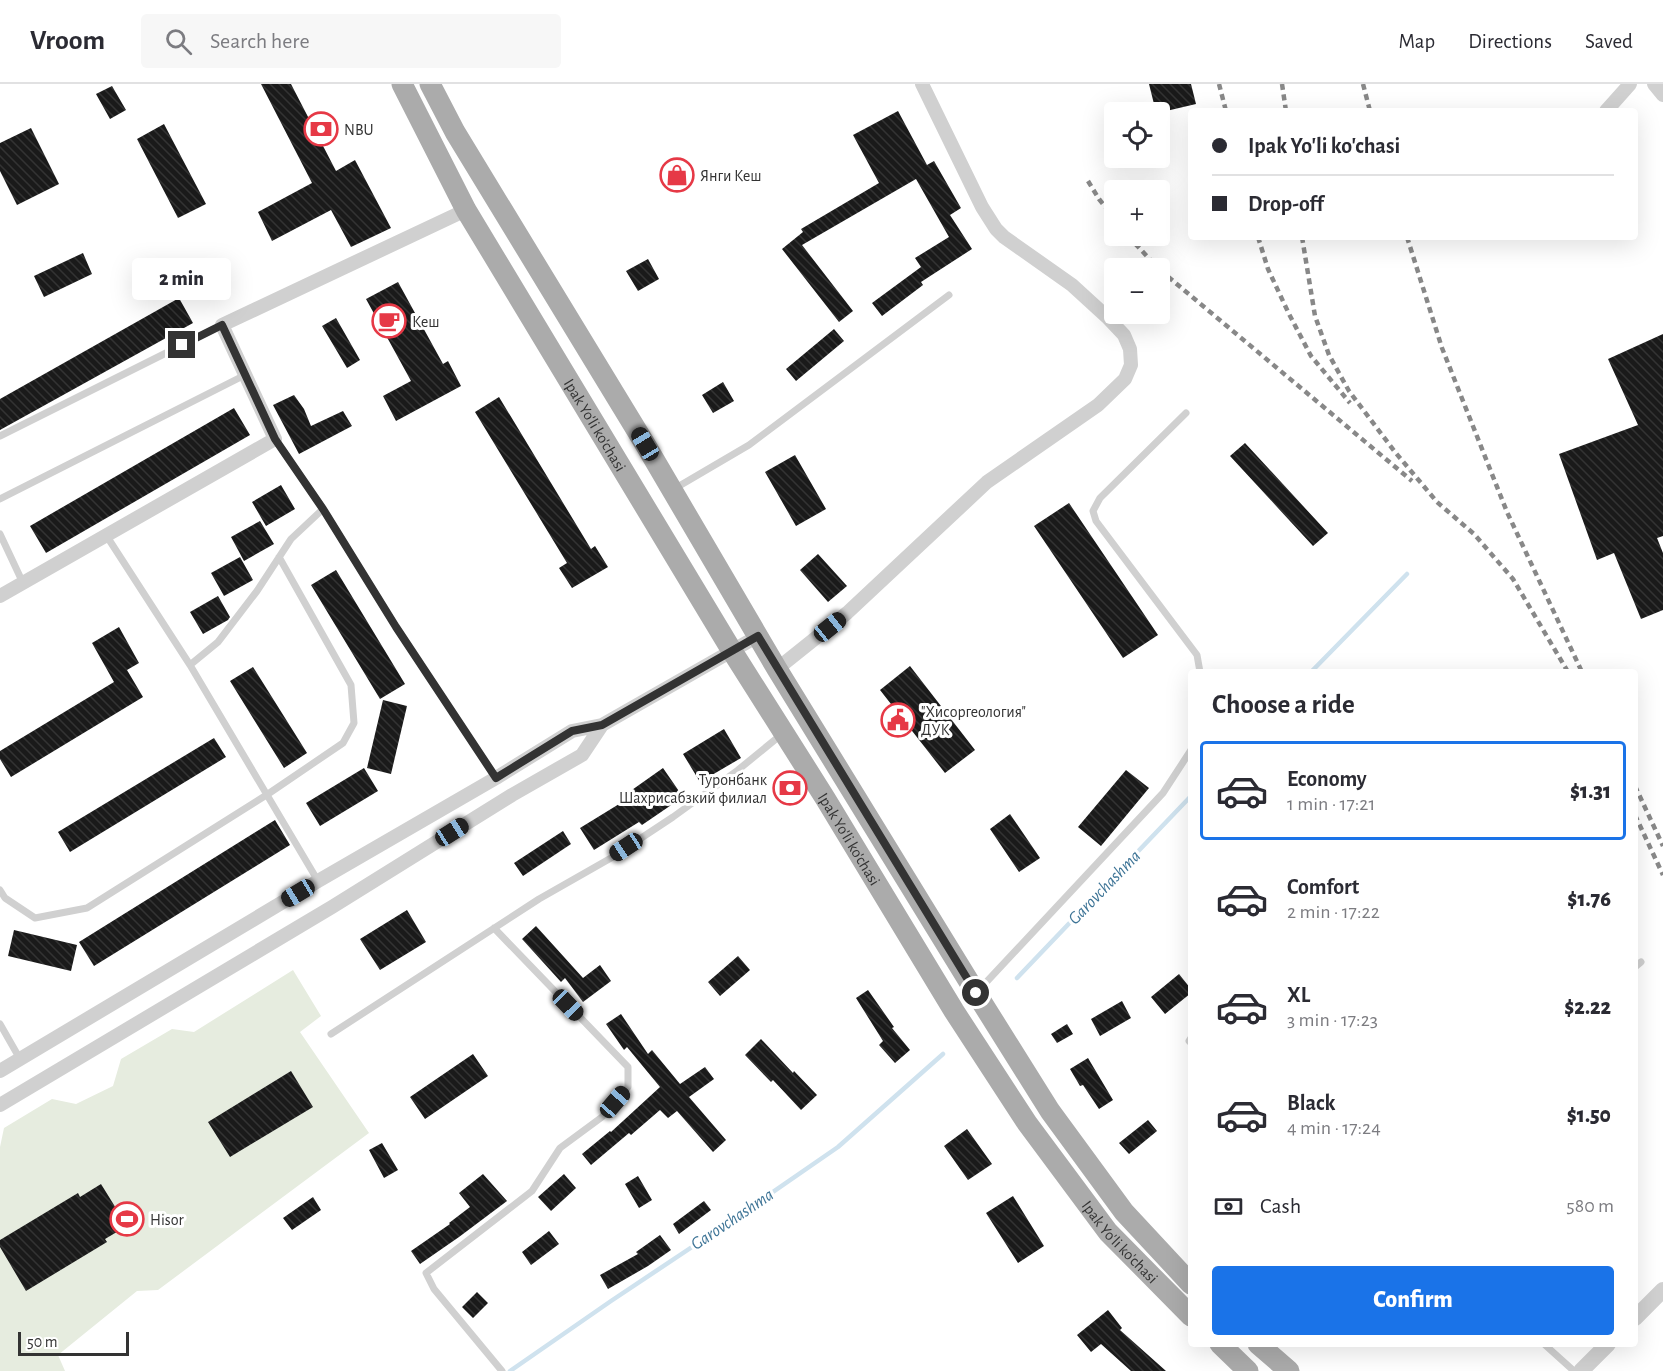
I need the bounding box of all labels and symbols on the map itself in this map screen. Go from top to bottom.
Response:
bank icon: NBU [303,111,339,147]
place label: NBU [344,122,374,138]
shop icon: Янги Кеш [659,157,695,193]
place label: Янги Кеш [700,168,762,184]
callout: 2 min [132,258,231,300]
cafe icon: Кеш [371,303,407,339]
place label: Кеш [412,314,440,330]
route end [168,331,195,358]
street label: Ipak Yo'li ko'chasi [561,376,629,474]
car [628,424,662,464]
car [810,609,850,645]
public building icon: "Хисоргеология" ДУК [880,702,916,738]
place label: "Хисоргеология" ДУК [921,704,1026,738]
bank icon: Туронбанк Шахрисабзкий филиал [772,770,808,806]
place label: Туронбанк Шахрисабзкий филиал [619,772,768,806]
street label: Ipak Yo'li ko'chasi [815,790,883,888]
car [432,815,472,849]
car [606,830,646,864]
water label: Garovchashma [1065,847,1144,928]
car [278,876,318,910]
route start [962,979,989,1006]
car [549,986,587,1024]
car [596,1083,634,1121]
water label: Garovchashma [688,1186,777,1254]
street label: Ipak Yo'li ko'chasi [1078,1198,1161,1287]
sports icon: Hisor [109,1201,145,1237]
place label: Hisor [150,1212,184,1228]
scale bar [18,1329,129,1356]

